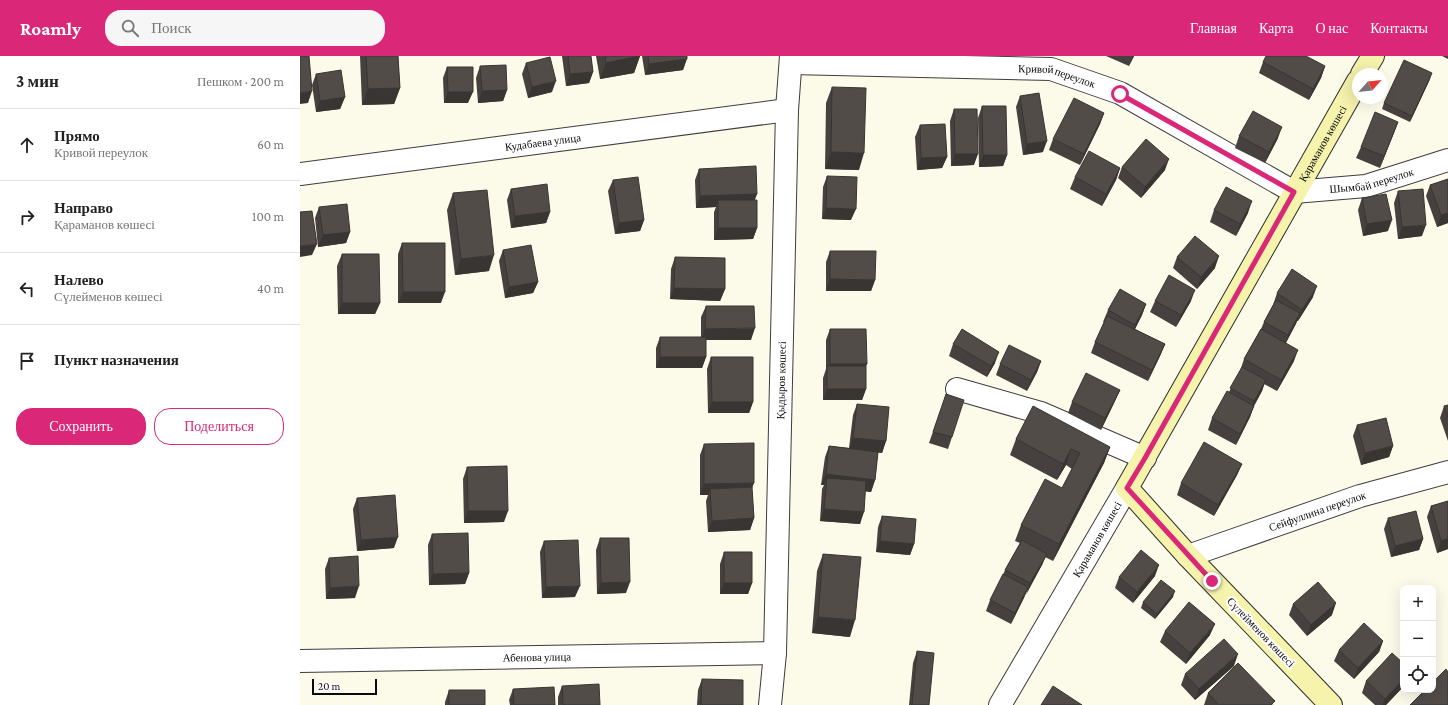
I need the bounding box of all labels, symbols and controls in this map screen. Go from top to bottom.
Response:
search box [105,10,385,46]
icon: search [119,17,141,39]
text: Roamly [20,18,81,39]
text: Поиск [151,20,192,36]
text: Главная [1190,20,1237,36]
text: Карта [1259,20,1294,36]
text: О нас [1316,20,1348,36]
text: Контакты [1370,20,1428,36]
street label: Кривой переулок [1018,62,1098,90]
north arrow [1352,68,1388,104]
text: 3 мин [16,72,59,91]
text: Пешком · 200 m [197,74,284,89]
route start [1111,85,1129,103]
street label: Қараманов көшесі [1296,103,1349,184]
text: Прямо [54,128,100,144]
street label: Кудабаева улица [504,131,582,153]
icon: ahead [16,134,38,156]
text: 60 m [257,137,284,152]
text: Кривой переулок [54,145,148,160]
street label: Шымбай переулок [1329,165,1416,195]
text: Направо [54,200,113,216]
icon: right [16,206,38,228]
text: 100 m [252,209,284,224]
text: Қараманов көшесі [54,217,155,232]
text: Налево [54,272,104,288]
icon: left [16,278,38,300]
text: 40 m [257,281,284,296]
text: Сүлейменов көшесі [54,289,163,304]
street label: Қыдыров көшесі [774,341,788,420]
icon: arrive [16,350,38,372]
text: Пункт назначения [54,352,179,368]
button: Сохранить [16,408,146,445]
button: Поделиться [154,408,284,445]
street label: Сейфуллина переулок [1267,488,1368,533]
street label: Қараманов көшесі [1070,499,1124,579]
route end [1203,572,1221,590]
map controls [1400,585,1436,693]
button: + [1400,585,1436,621]
street label: Сүлейменов көшесі [1225,595,1297,669]
button: − [1400,621,1436,657]
street label: Абенова улица [503,650,571,664]
button: locate [1400,657,1436,693]
scale bar [312,677,377,696]
text: 20 m [318,680,340,692]

